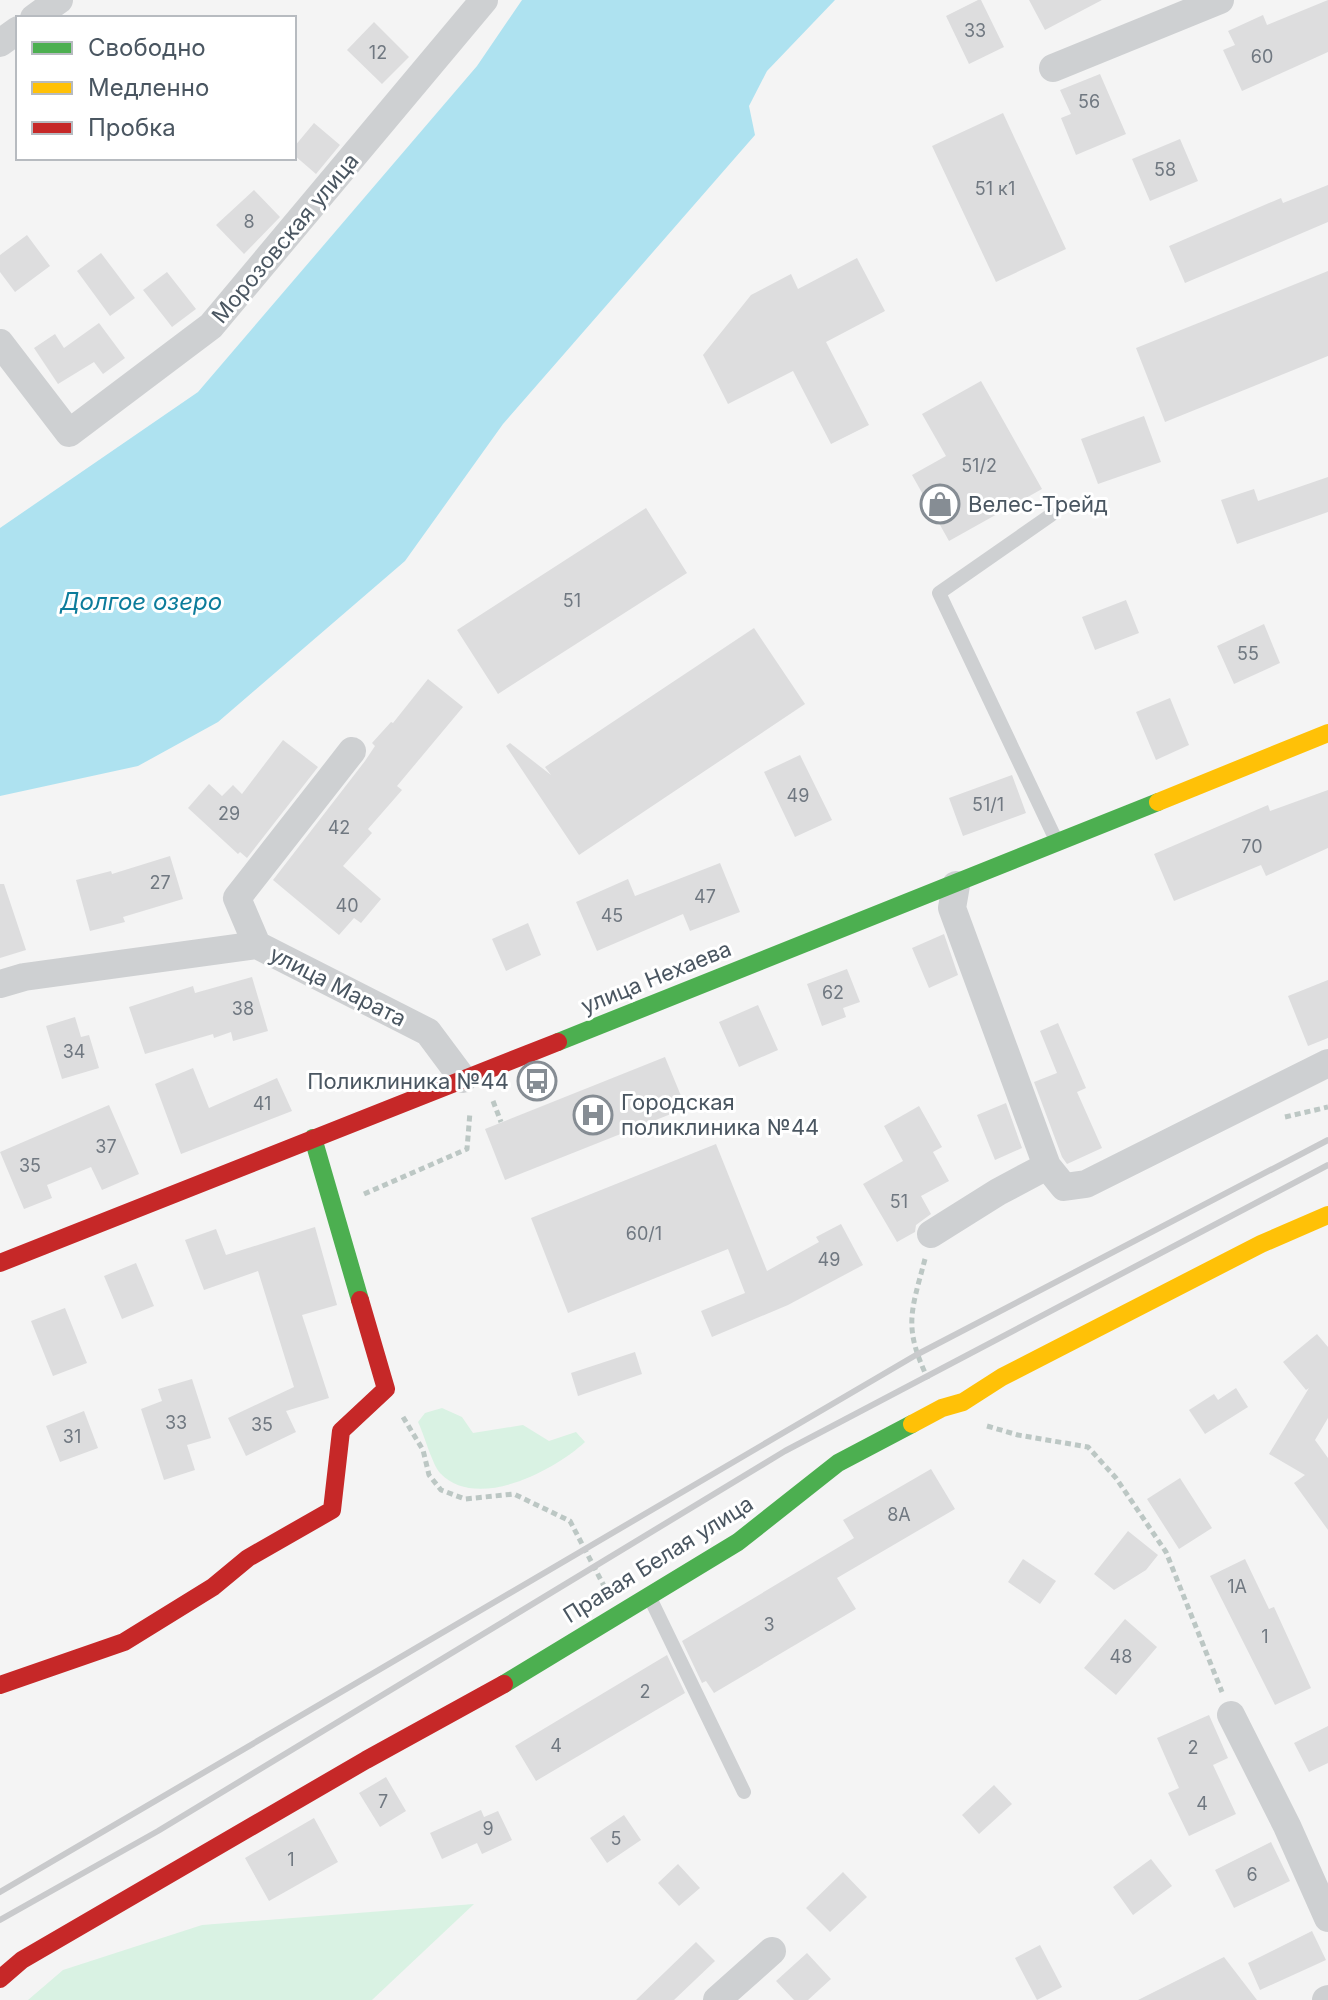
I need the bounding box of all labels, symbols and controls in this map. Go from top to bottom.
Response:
legend [16,16,296,160]
house number: 33 [964,20,986,41]
text: Свободно [88,33,206,62]
house number: 12 [369,42,387,63]
house number: 60 [1251,46,1273,67]
text: Медленно [88,73,209,102]
house number: 56 [1078,91,1100,112]
text: Пробка [88,113,176,142]
street label: Морозовская улица [206,148,364,328]
house number: 58 [1154,159,1176,180]
house number: 51 к1 [975,178,1015,199]
house number: 8 [243,211,255,232]
house number: 51/2 [961,455,997,476]
shop icon: Велес-Трейд [919,483,961,525]
place label: Велес-Трейд [968,491,1108,517]
water label: Долгое озеро [59,587,222,616]
house number: 51 [563,590,581,611]
house number: 55 [1237,643,1259,664]
house number: 49 [787,785,809,806]
house number: 51/1 [972,794,1004,815]
house number: 29 [218,803,240,824]
house number: 42 [328,817,350,838]
house number: 70 [1241,836,1263,857]
house number: 27 [149,872,171,893]
house number: 47 [694,886,716,907]
house number: 40 [336,895,358,916]
house number: 45 [601,905,623,926]
street label: улица Нехаева [577,935,735,1019]
street label: улица Марата [265,940,411,1032]
house number: 62 [822,982,844,1003]
house number: 38 [232,998,254,1019]
house number: 34 [63,1041,85,1062]
bus stop icon: Поликлиника №44 [516,1060,558,1102]
place label: Поликлиника №44 [307,1068,509,1094]
place label: Городская поликлиника №44 [621,1089,819,1140]
house number: 41 [253,1093,271,1114]
hospital icon: Городская поликлиника №44 [572,1094,614,1136]
house number: 37 [95,1136,117,1157]
house number: 35 [19,1155,41,1176]
house number: 51 [890,1191,908,1212]
house number: 60/1 [626,1223,662,1244]
house number: 49 [818,1249,840,1270]
house number: 33 [165,1412,187,1433]
house number: 35 [251,1414,273,1435]
house number: 31 [63,1426,81,1447]
street label: Правая Белая улица [558,1490,758,1628]
house number: 8А [887,1504,911,1525]
house number: 1А [1227,1576,1247,1597]
house number: 3 [763,1614,775,1635]
house number: 1 [1261,1626,1269,1647]
house number: 48 [1110,1646,1132,1667]
house number: 2 [640,1681,650,1702]
house number: 4 [550,1735,562,1756]
house number: 2 [1188,1737,1198,1758]
house number: 7 [378,1791,388,1812]
house number: 4 [1196,1793,1208,1814]
house number: 9 [482,1818,494,1839]
house number: 5 [611,1828,621,1849]
house number: 1 [287,1849,295,1870]
house number: 6 [1246,1864,1258,1885]

